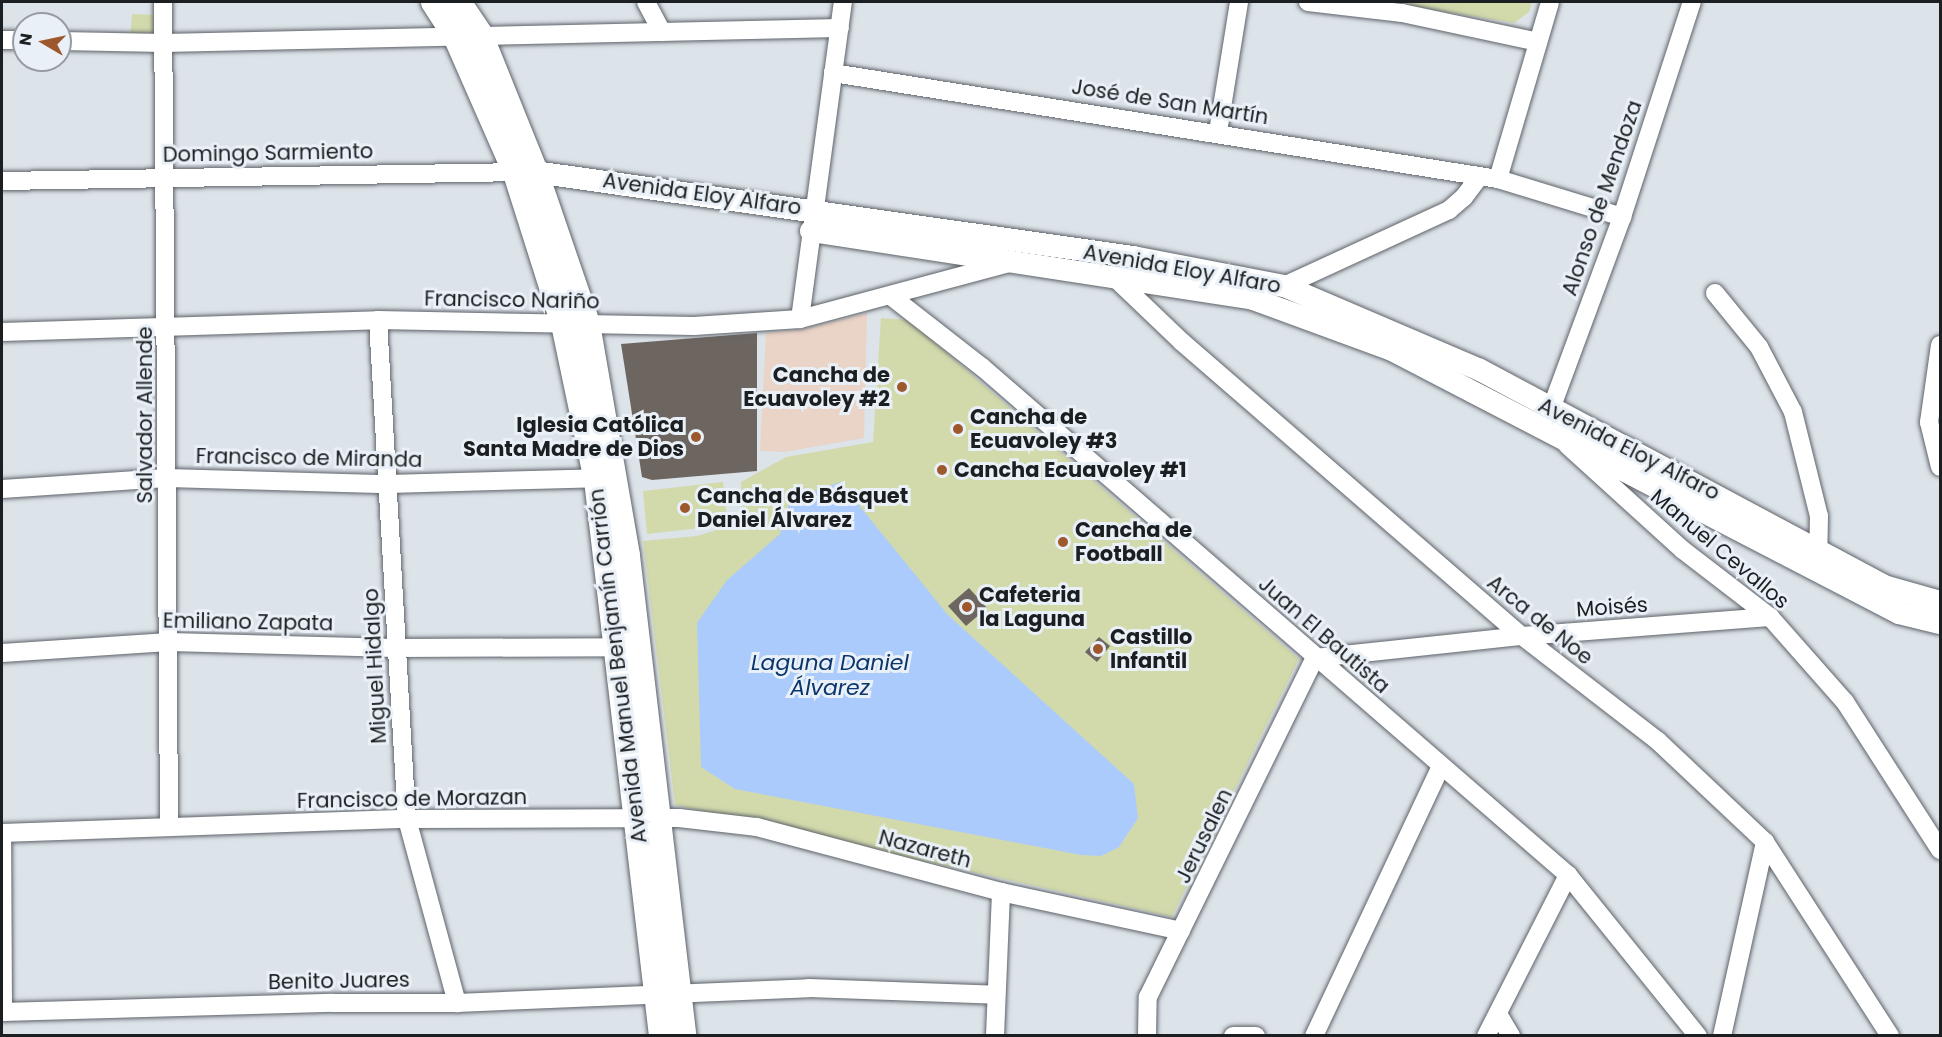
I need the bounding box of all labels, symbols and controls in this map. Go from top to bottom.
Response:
north arrow [12,12,72,72]
text: N [13,32,38,47]
street label: José de San Martín [1070,74,1270,130]
street label: Alonso de Mendoza [1557,97,1647,299]
street label: Domingo Sarmiento [163,139,373,167]
street label: Avenida Eloy Alfaro [601,168,803,220]
street label: Avenida Eloy Alfaro [1081,239,1283,299]
street label: Francisco Nariño [424,286,600,314]
street label: Salvador Allende [132,327,158,503]
place label: Cancha de Ecuavoley #2 [743,362,890,412]
marker: Cancha de Ecuavoley #2 [895,380,909,394]
street label: Avenida Eloy Alfaro [1534,392,1724,506]
place label: Cancha de Ecuavoley #3 [970,404,1118,454]
place label: Iglesia Católica Santa Madre de Dios [463,412,684,462]
marker: Cancha de Ecuavoley #3 [951,422,965,436]
marker: Iglesia Católica Santa Madre de Dios [689,430,703,444]
street label: Francisco de Miranda [195,443,423,473]
place label: Cancha Ecuavoley #1 [954,457,1187,483]
marker: Cancha Ecuavoley #1 [935,463,949,477]
place label: Cancha de Básquet Daniel Álvarez [697,483,908,533]
street label: Manuel Cevallos [1646,484,1794,614]
street label: Avenida Manuel Benjamín Carrión [584,487,652,845]
marker: Cancha de Básquet Daniel Álvarez [678,501,692,515]
place label: Cancha de Football [1075,517,1192,567]
marker: Cancha de Football [1056,535,1070,549]
street label: Arca de Noe [1482,570,1598,670]
street label: Juan El Bautista [1253,571,1395,699]
place label: Cafeteria la Laguna [979,582,1085,632]
street label: Miguel Hidalgo [358,588,392,744]
street label: Moisés [1575,592,1649,622]
marker: Cafeteria la Laguna [960,600,974,614]
street label: Emiliano Zapata [163,608,333,636]
place label: Castillo Infantil [1110,624,1192,674]
marker: Castillo Infantil [1091,642,1105,656]
water label: Laguna Daniel Álvarez [751,649,909,700]
street label: Francisco de Morazan [297,784,527,814]
street label: Jerusalen [1170,785,1238,887]
street label: Nazareth [876,825,974,873]
street label: Benito Juares [268,967,410,995]

